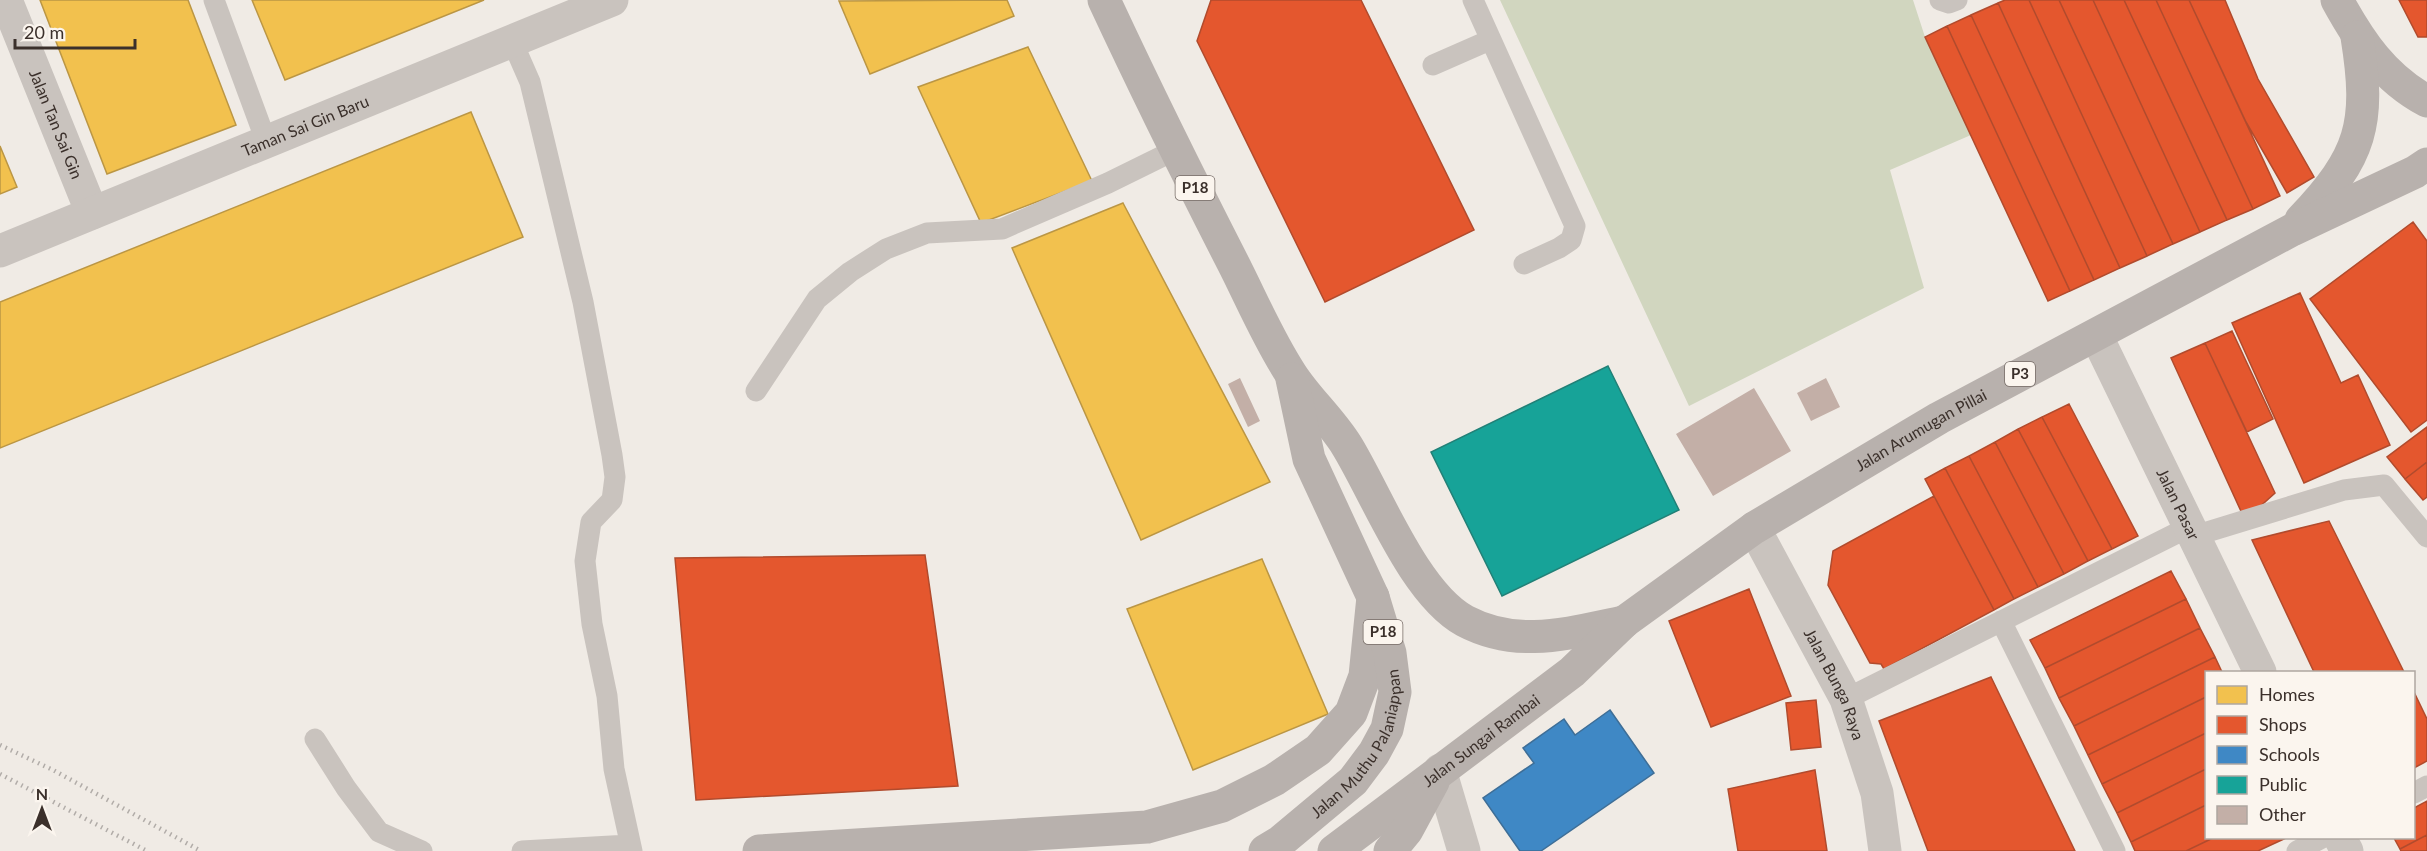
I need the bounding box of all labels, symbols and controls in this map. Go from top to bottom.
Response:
scale bar [15,12,135,50]
text: 20 m [24,21,64,43]
street label: Jalan Tan Sai Gin [26,67,87,182]
street label: Taman Sai Gin Baru [239,91,371,160]
road number: P18 [1176,176,1214,200]
road number: P3 [2005,362,2035,386]
street label: Jalan Arumugan Pillai [1852,384,1990,475]
street label: Jalan Pasar [2153,465,2204,543]
road number: P18 [1364,620,1402,644]
street label: Jalan Bunga Raya [1801,625,1869,742]
street label: Jalan Muthu Palaniappan [1307,668,1404,821]
legend [2205,671,2415,839]
text: Homes [2259,683,2315,705]
street label: Jalan Sungai Rambai [1418,690,1543,790]
text: Shops [2259,713,2307,735]
text: Schools [2259,743,2320,765]
text: Public [2259,773,2307,795]
north arrow [12,779,72,839]
text: N [36,784,48,803]
text: Other [2259,803,2306,825]

